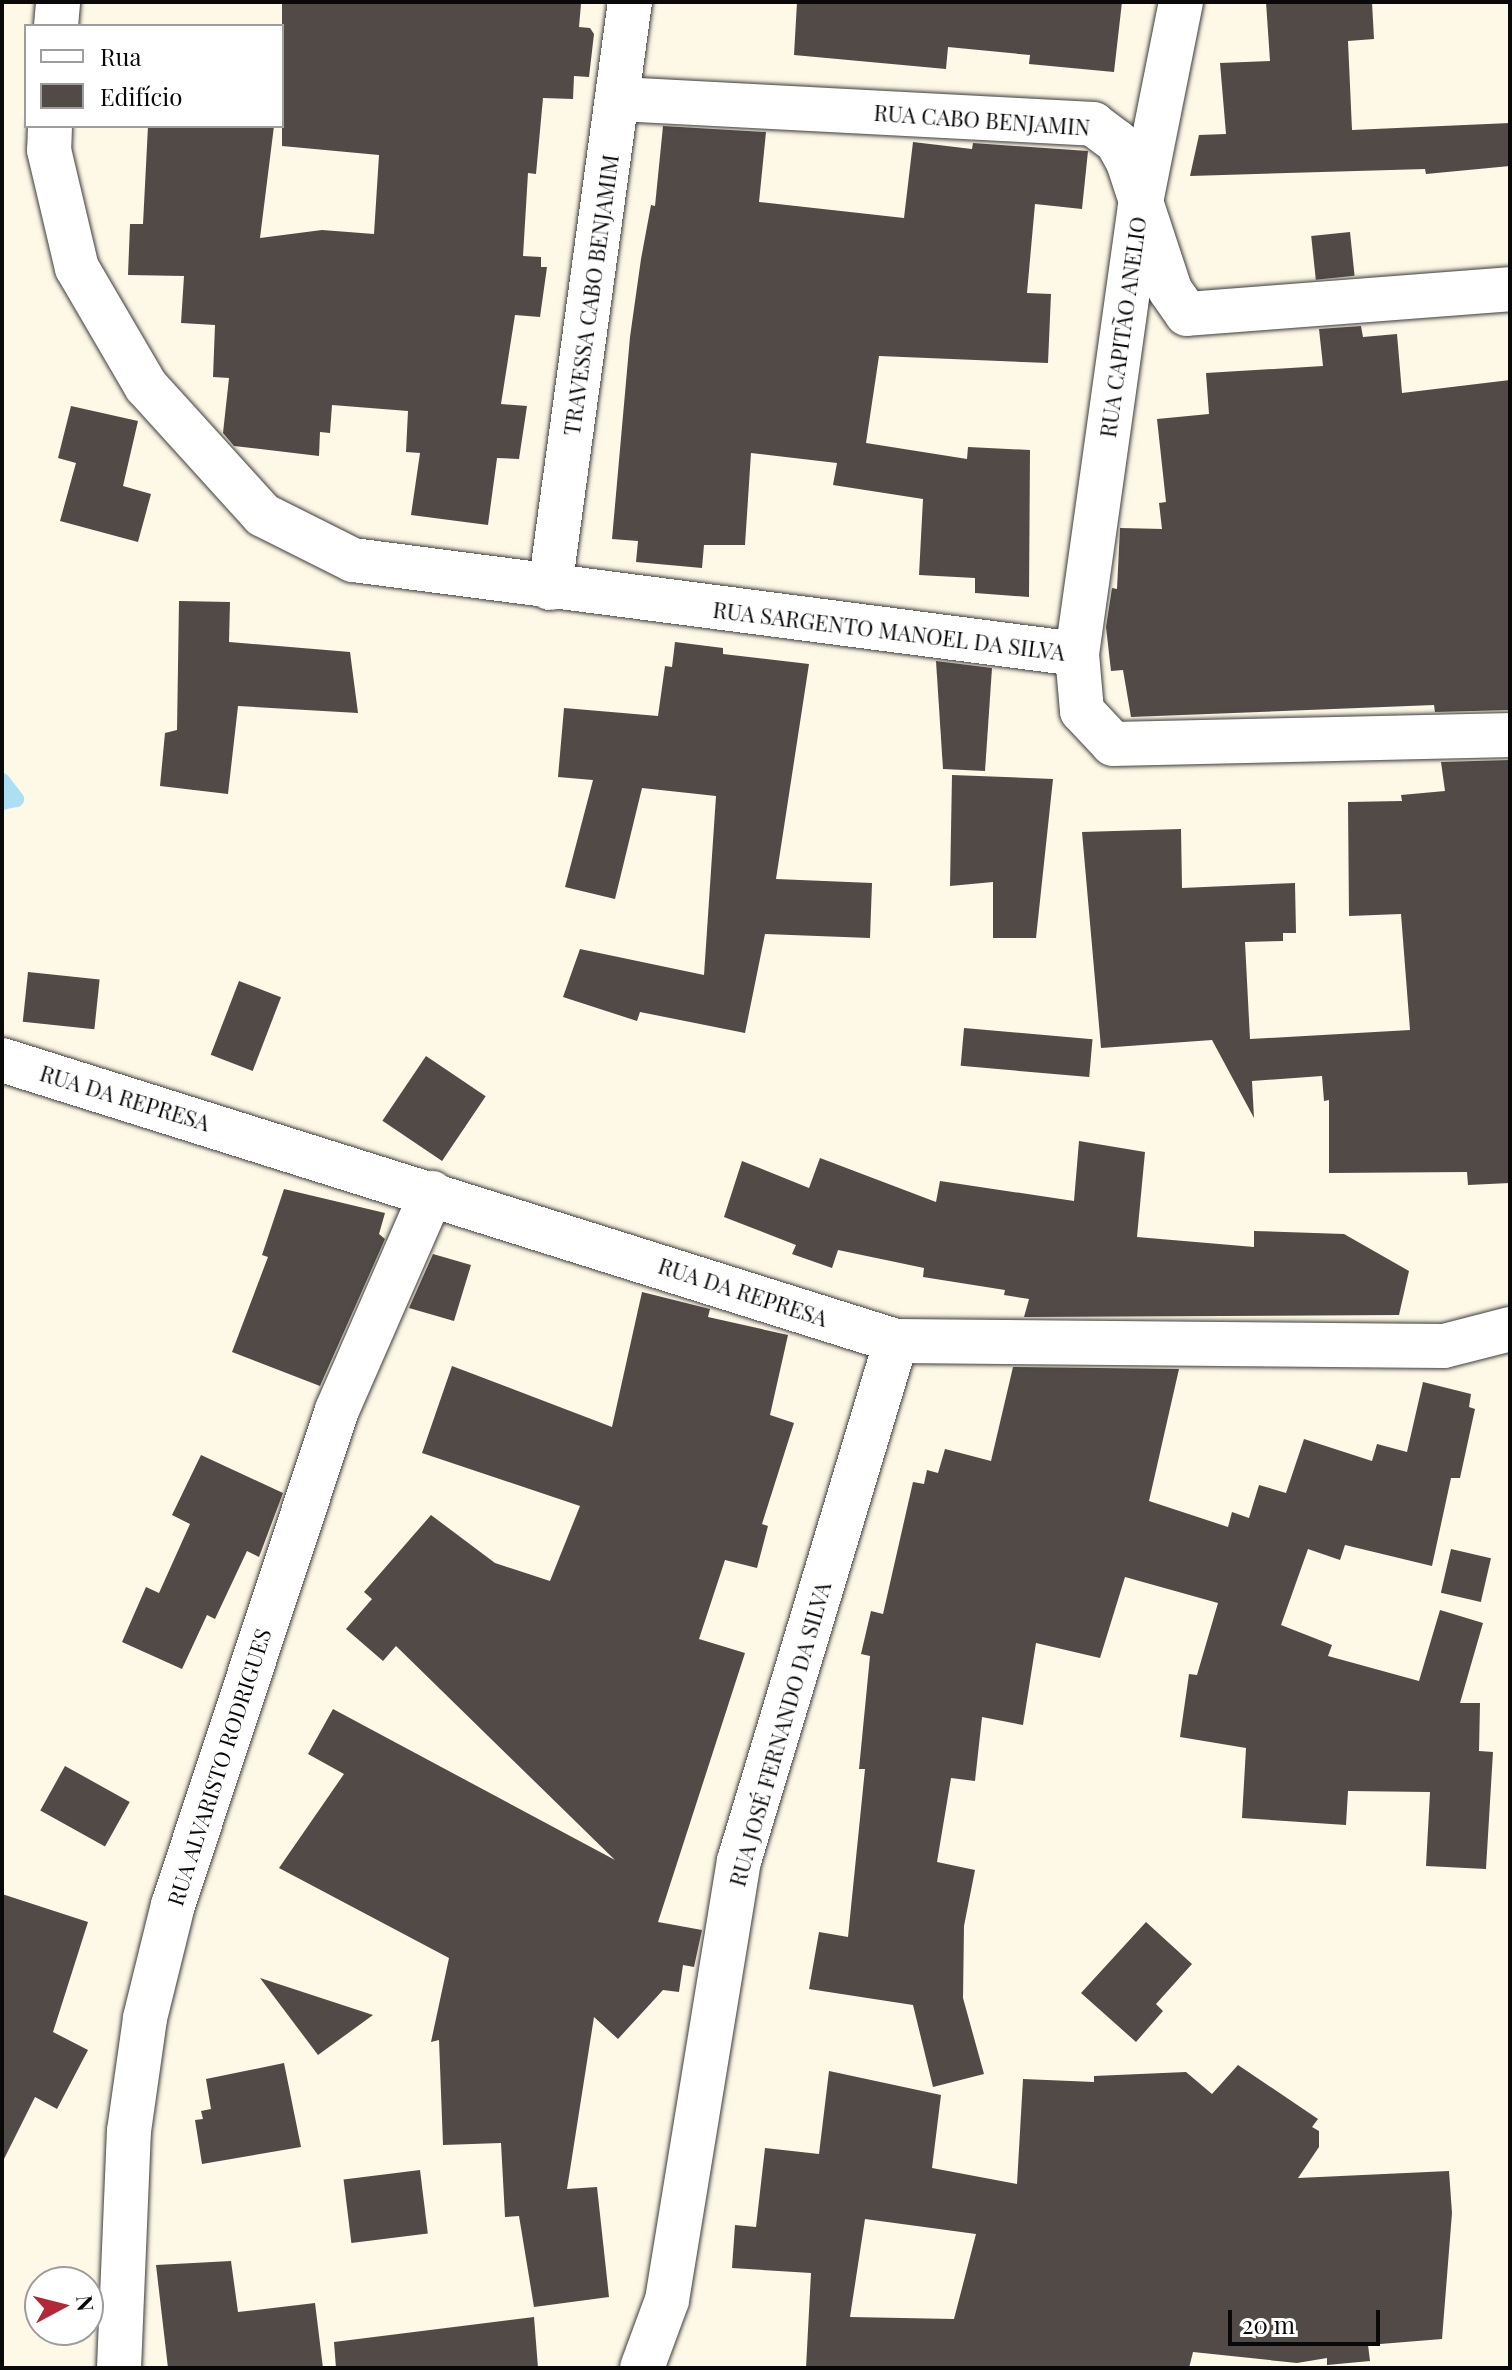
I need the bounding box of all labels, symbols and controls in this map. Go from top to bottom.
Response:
legend [24,24,284,128]
text: Rua [100,40,141,72]
text: Edifício [100,80,182,112]
street label: RUA CABO BENJAMIN [873,99,1091,141]
street label: TRAVESSA CABO BENJAMIM [558,153,624,437]
street label: RUA CAPITÃO ANELIO [1094,214,1152,440]
street label: RUA SARGENTO MANOEL DA SILVA [711,596,1067,666]
street label: RUA DA REPRESA [37,1060,213,1136]
street label: RUA DA REPRESA [655,1252,831,1332]
street label: RUA JOSÉ FERNANDO DA SILVA [724,1579,836,1889]
street label: RUA ALVARISTO RODRIGUES [162,1625,276,1909]
north arrow [24,2266,104,2346]
text: N [70,2294,102,2313]
scale bar [1232,2294,1384,2344]
text: 20 m [1242,2308,1295,2340]

